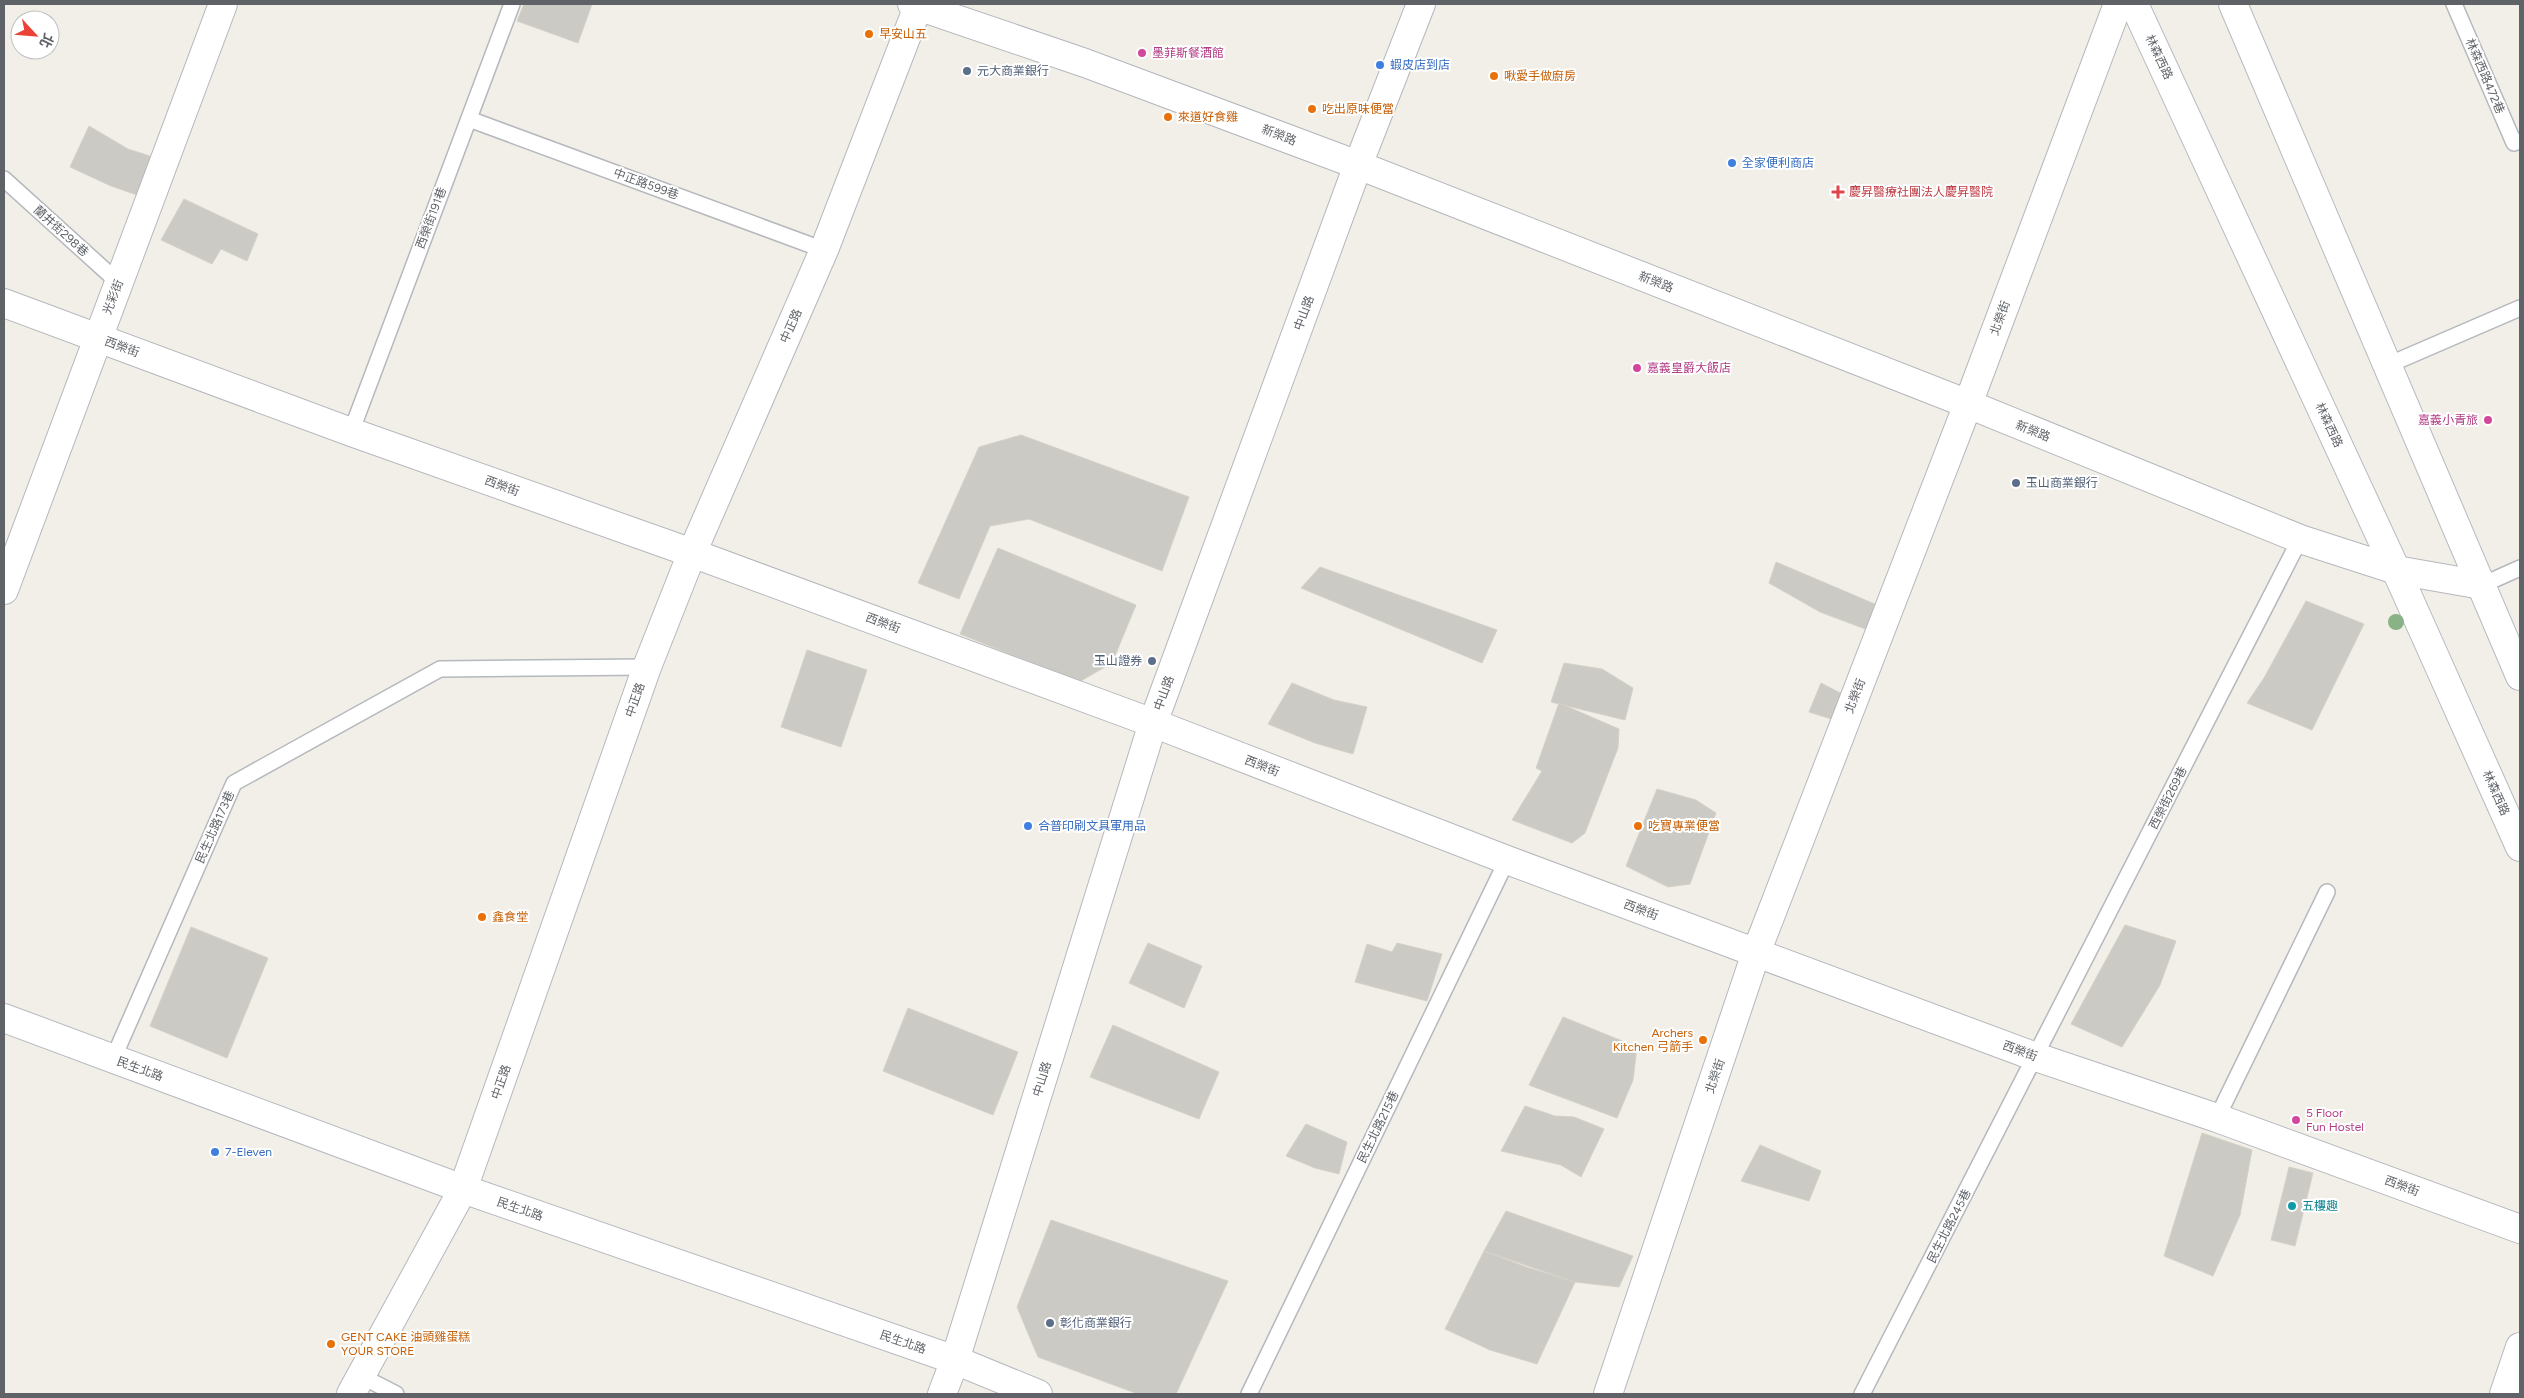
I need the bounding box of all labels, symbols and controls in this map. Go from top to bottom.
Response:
north arrow [10,10,60,60]
place label: 早安山五 [879,27,927,41]
marker: 早安山五 [863,28,875,40]
text: 北 [36,30,57,50]
street label: 林森西路 [2143,32,2175,82]
street label: 林森西路472巷 [2463,36,2507,116]
place label: 墨菲斯餐酒館 [1152,46,1224,60]
marker: 墨菲斯餐酒館 [1136,47,1148,59]
place label: 蝦皮店到店 [1390,58,1450,72]
marker: 蝦皮店到店 [1374,59,1386,71]
place label: 元大商業銀行 [977,64,1049,78]
marker: 元大商業銀行 [961,65,973,77]
place label: 啾愛手做廚房 [1504,69,1576,83]
marker: 啾愛手做廚房 [1488,70,1500,82]
place label: 吃出原味便當 [1322,102,1394,116]
marker: 吃出原味便當 [1306,103,1318,115]
place label: 來道好食雞 [1178,110,1238,124]
marker: 來道好食雞 [1162,111,1174,123]
street label: 新榮路 [1260,122,1298,148]
place label: 全家便利商店 [1742,156,1814,170]
marker: 全家便利商店 [1726,157,1738,169]
street label: 中正路599巷 [611,166,681,202]
street label: 西榮街191巷 [413,185,449,251]
marker: 慶昇醫療社團法人慶昇醫院 [1831,185,1845,199]
place label: 慶昇醫療社團法人慶昇醫院 [1849,185,1993,199]
street label: 蘭井街298巷 [31,203,91,259]
street label: 新榮路 [1637,269,1675,295]
street label: 光彩街 [100,278,126,316]
street label: 中山路 [1291,294,1317,332]
street label: 北榮街 [1987,299,2013,337]
street label: 中正路 [777,307,805,345]
street label: 西榮街 [103,334,141,360]
place label: 嘉義皇爵大飯店 [1647,361,1731,375]
marker: 嘉義皇爵大飯店 [1631,362,1643,374]
street label: 林森西路 [2313,400,2345,450]
place label: 嘉義小青旅 [2418,413,2478,427]
marker: 嘉義小青旅 [2482,414,2494,426]
street label: 新榮路 [2014,418,2052,444]
street label: 西榮街 [483,473,521,499]
place label: 玉山商業銀行 [2026,476,2098,490]
marker: 玉山商業銀行 [2010,477,2022,489]
street label: 西榮街 [864,610,902,636]
place label: 玉山證券 [1094,654,1142,668]
marker: 玉山證券 [1146,655,1158,667]
street label: 中山路 [1151,674,1177,712]
street label: 北榮街 [1842,677,1868,715]
street label: 中正路 [623,681,647,719]
street label: 西榮街 [1243,753,1281,779]
street label: 西榮街269巷 [2146,764,2190,832]
street label: 林森西路 [2480,768,2512,818]
street label: 民生北路173巷 [193,789,237,865]
place label: 合普印刷文具軍用品 [1038,819,1146,833]
place label: 吃寶專業便當 [1648,819,1720,833]
marker: 合普印刷文具軍用品 [1022,820,1034,832]
marker: 吃寶專業便當 [1632,820,1644,832]
street label: 西榮街 [1622,897,1660,923]
place label: 鑫食堂 [492,910,528,924]
marker: 鑫食堂 [476,911,488,923]
place label: Archers Kitchen 弓箭手 [1613,1026,1693,1054]
marker: Archers Kitchen 弓箭手 [1697,1034,1709,1046]
street label: 西榮街 [2001,1038,2039,1064]
street label: 民生北路 [115,1054,165,1084]
street label: 北榮街 [1703,1057,1727,1095]
street label: 中山路 [1030,1060,1054,1098]
street label: 中正路 [489,1063,513,1101]
street label: 民生北路215巷 [1354,1089,1402,1165]
place label: 5 Floor Fun Hostel [2306,1106,2364,1134]
marker: 5 Floor Fun Hostel [2290,1114,2302,1126]
place label: 7-Eleven [225,1145,272,1159]
marker: 7-Eleven [209,1146,221,1158]
street label: 西榮街 [2383,1173,2421,1199]
street label: 民生北路245巷 [1924,1187,1974,1265]
street label: 民生北路 [495,1195,545,1223]
place label: 五樓趣 [2302,1199,2338,1213]
marker: 五樓趣 [2286,1200,2298,1212]
place label: 彰化商業銀行 [1060,1316,1132,1330]
marker: 彰化商業銀行 [1044,1317,1056,1329]
street label: 民生北路 [878,1328,928,1356]
place label: GENT CAKE 油頭雞蛋糕 YOUR STORE [341,1330,470,1358]
marker: GENT CAKE 油頭雞蛋糕 YOUR STORE [325,1338,337,1350]

